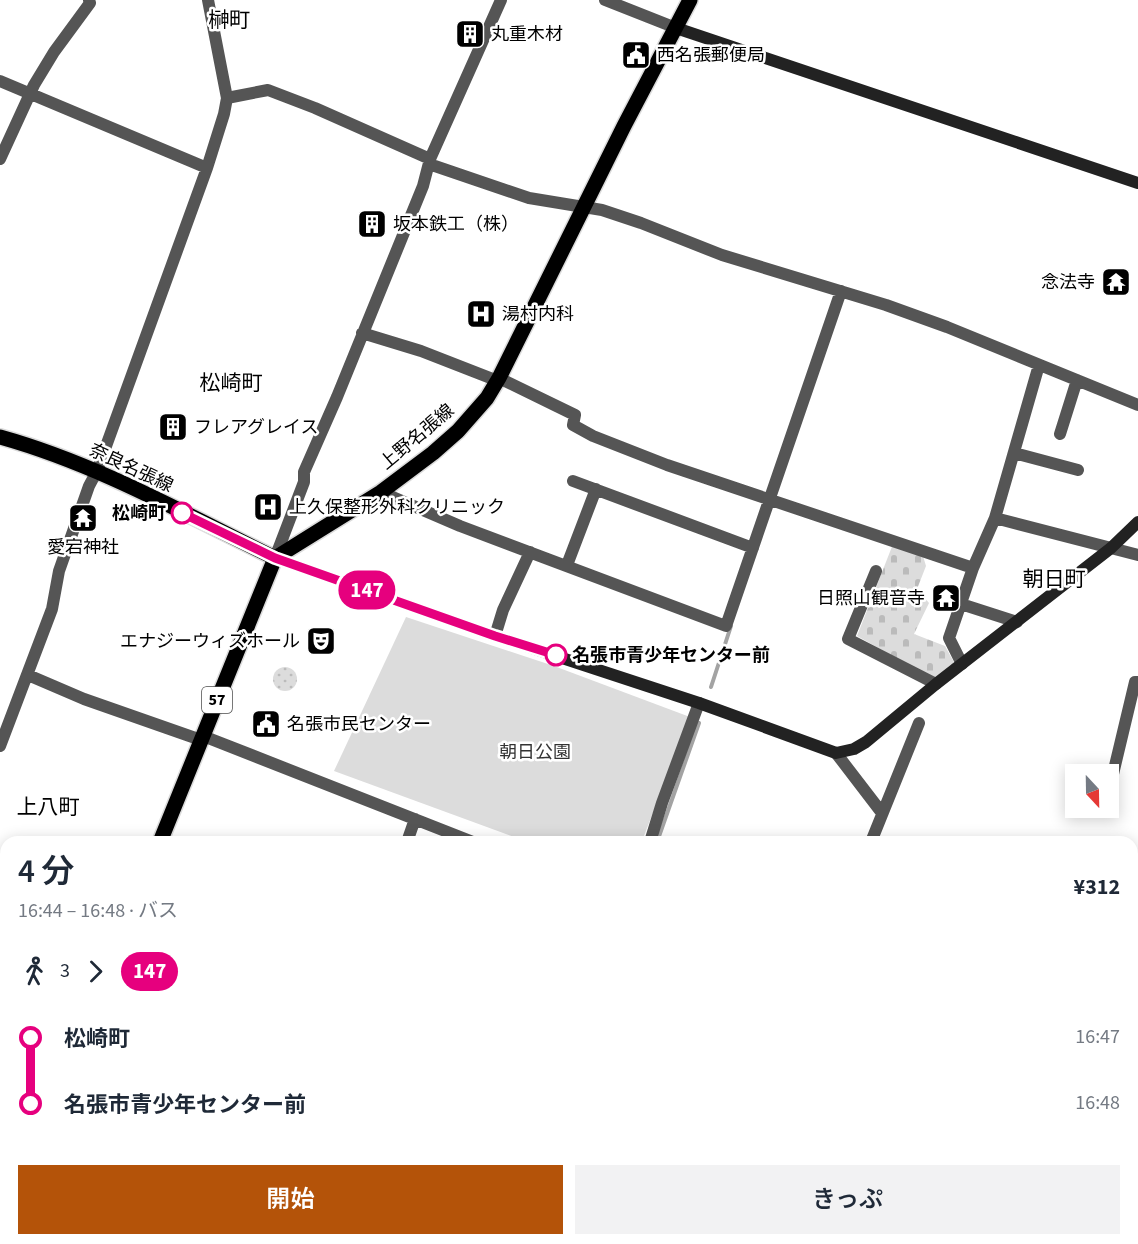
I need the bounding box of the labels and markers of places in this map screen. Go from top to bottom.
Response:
building icon: 丸重木材 [454,18,486,50]
place label: 丸重木材 [491,22,563,47]
public building icon: 西名張郵便局 [620,39,652,71]
place label: 西名張郵便局 [657,43,765,68]
building icon: 坂本鉄工（株） [356,208,388,240]
place label: 坂本鉄工（株） [393,212,519,237]
temple icon: 念法寺 [1100,266,1132,298]
place label: 念法寺 [1041,270,1095,295]
hospital icon: 湯村内科 [465,298,497,330]
place label: 湯村内科 [502,302,574,327]
building icon: フレアグレイス [157,411,189,443]
place label: フレアグレイス [194,415,319,440]
hospital icon: 上久保整形外科クリニック [252,491,284,523]
place label: 上久保整形外科クリニック [289,495,505,520]
place label: 松崎町 [112,501,166,526]
temple icon: 愛宕神社 [67,502,99,534]
marker: 松崎町 [171,502,193,524]
place label: 愛宕神社 [47,535,119,560]
temple icon: 日照山観音寺 [930,582,962,614]
place label: 日照山観音寺 [817,586,925,611]
theatre icon: エナジーウィズホール [305,625,337,657]
place label: エナジーウィズホール [120,629,300,654]
place label: 名張市青少年センター前 [572,643,770,668]
marker: 名張市青少年センター前 [545,644,567,666]
public building icon: 名張市民センター [250,708,282,740]
place label: 名張市民センター [287,712,431,737]

